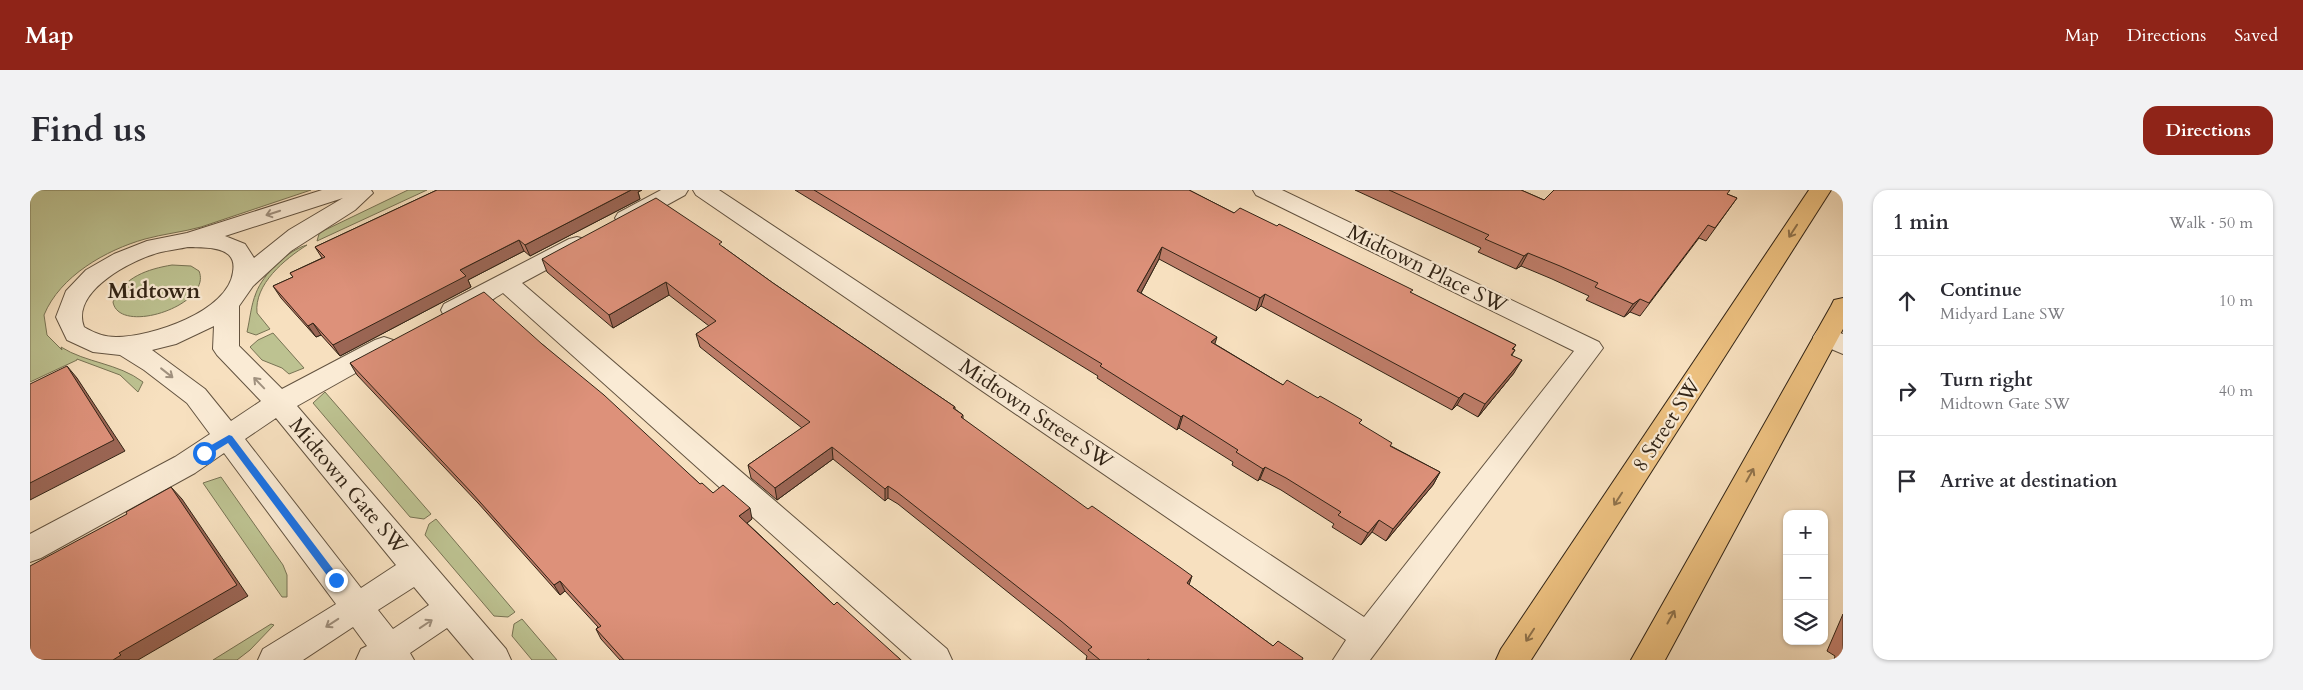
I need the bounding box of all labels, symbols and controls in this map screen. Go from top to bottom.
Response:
text: Map [25,19,74,52]
text: Map [2065,23,2099,48]
text: Directions [2127,23,2206,48]
text: Saved [2234,23,2278,48]
text: Find us [30,106,146,154]
button: Directions [2143,106,2273,155]
one-way arrow [266,208,282,218]
text: 1 min [1893,208,1949,237]
text: Walk · 50 m [2169,212,2253,234]
street label: Midtown Place SW [1342,218,1513,321]
one-way arrow [1788,223,1798,237]
district label: Midtown [108,276,200,306]
text: Continue [1940,277,2022,303]
icon: ahead [1893,287,1921,315]
text: 10 m [2219,290,2253,312]
text: Midyard Lane SW [1940,303,2065,325]
street label: Midtown Street SW [954,352,1119,477]
text: Turn right [1940,367,2032,393]
one-way arrow [160,368,173,379]
street label: 8 Street SW [1626,372,1709,477]
one-way arrow [253,376,265,389]
icon: right [1893,377,1921,405]
text: 40 m [2219,380,2253,402]
text: Midtown Gate SW [1940,393,2070,415]
street label: Midtown Gate SW [282,411,414,561]
route start [193,442,216,465]
icon: arrive [1893,467,1921,495]
one-way arrow [1746,468,1755,483]
text: Arrive at destination [1940,468,2117,494]
one-way arrow [1613,491,1623,505]
map controls [1783,510,1828,645]
button: + [1783,510,1828,555]
button: − [1783,555,1828,600]
route end [325,569,348,592]
button: layers [1783,600,1828,645]
one-way arrow [1667,611,1677,625]
one-way arrow [325,619,339,629]
one-way arrow [419,619,433,629]
one-way arrow [1524,628,1535,642]

